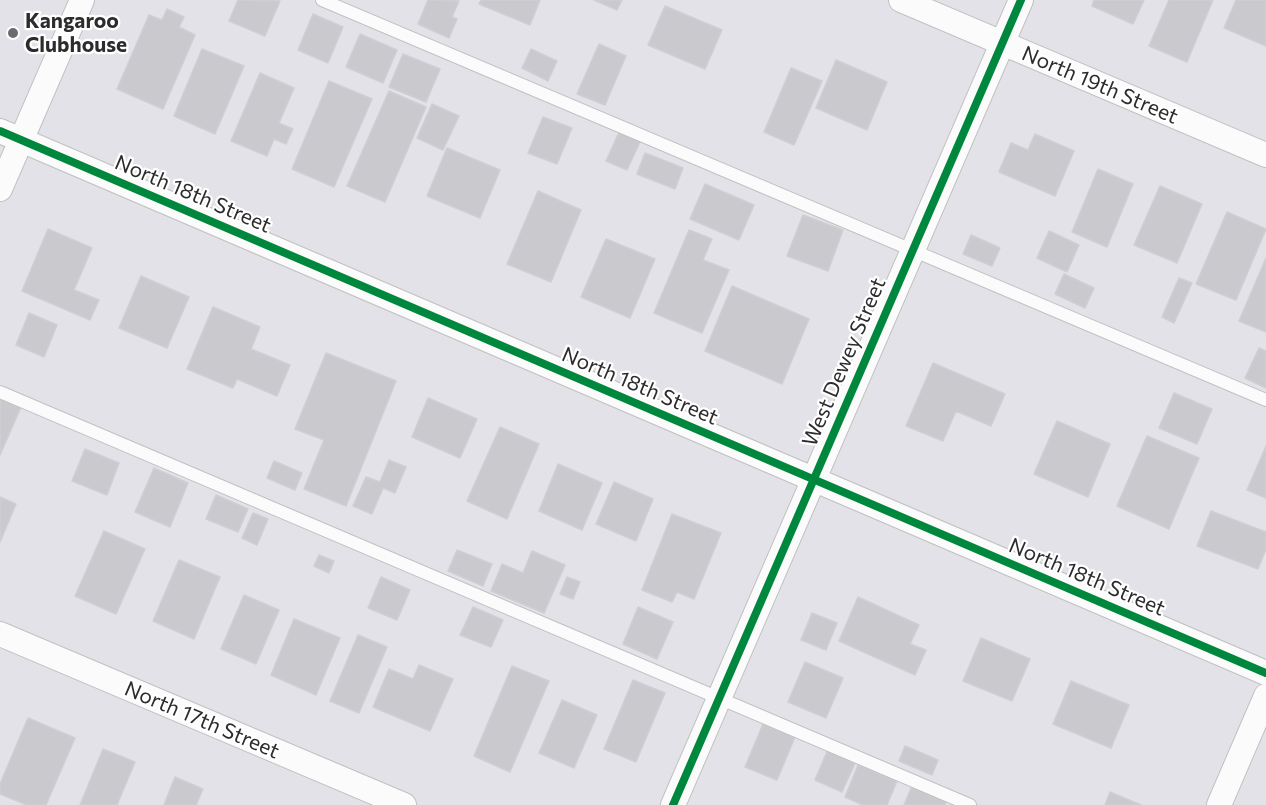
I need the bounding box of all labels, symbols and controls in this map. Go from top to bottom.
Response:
place label: Kangaroo Clubhouse [25,8,127,58]
marker: Kangaroo Clubhouse [6,26,20,40]
street label: North 19th Street [1018,41,1182,129]
street label: North 18th Street [111,150,275,238]
street label: West Dewey Street [797,274,891,450]
street label: North 18th Street [558,342,722,430]
street label: North 18th Street [1005,533,1169,621]
street label: North 17th Street [121,676,283,764]

